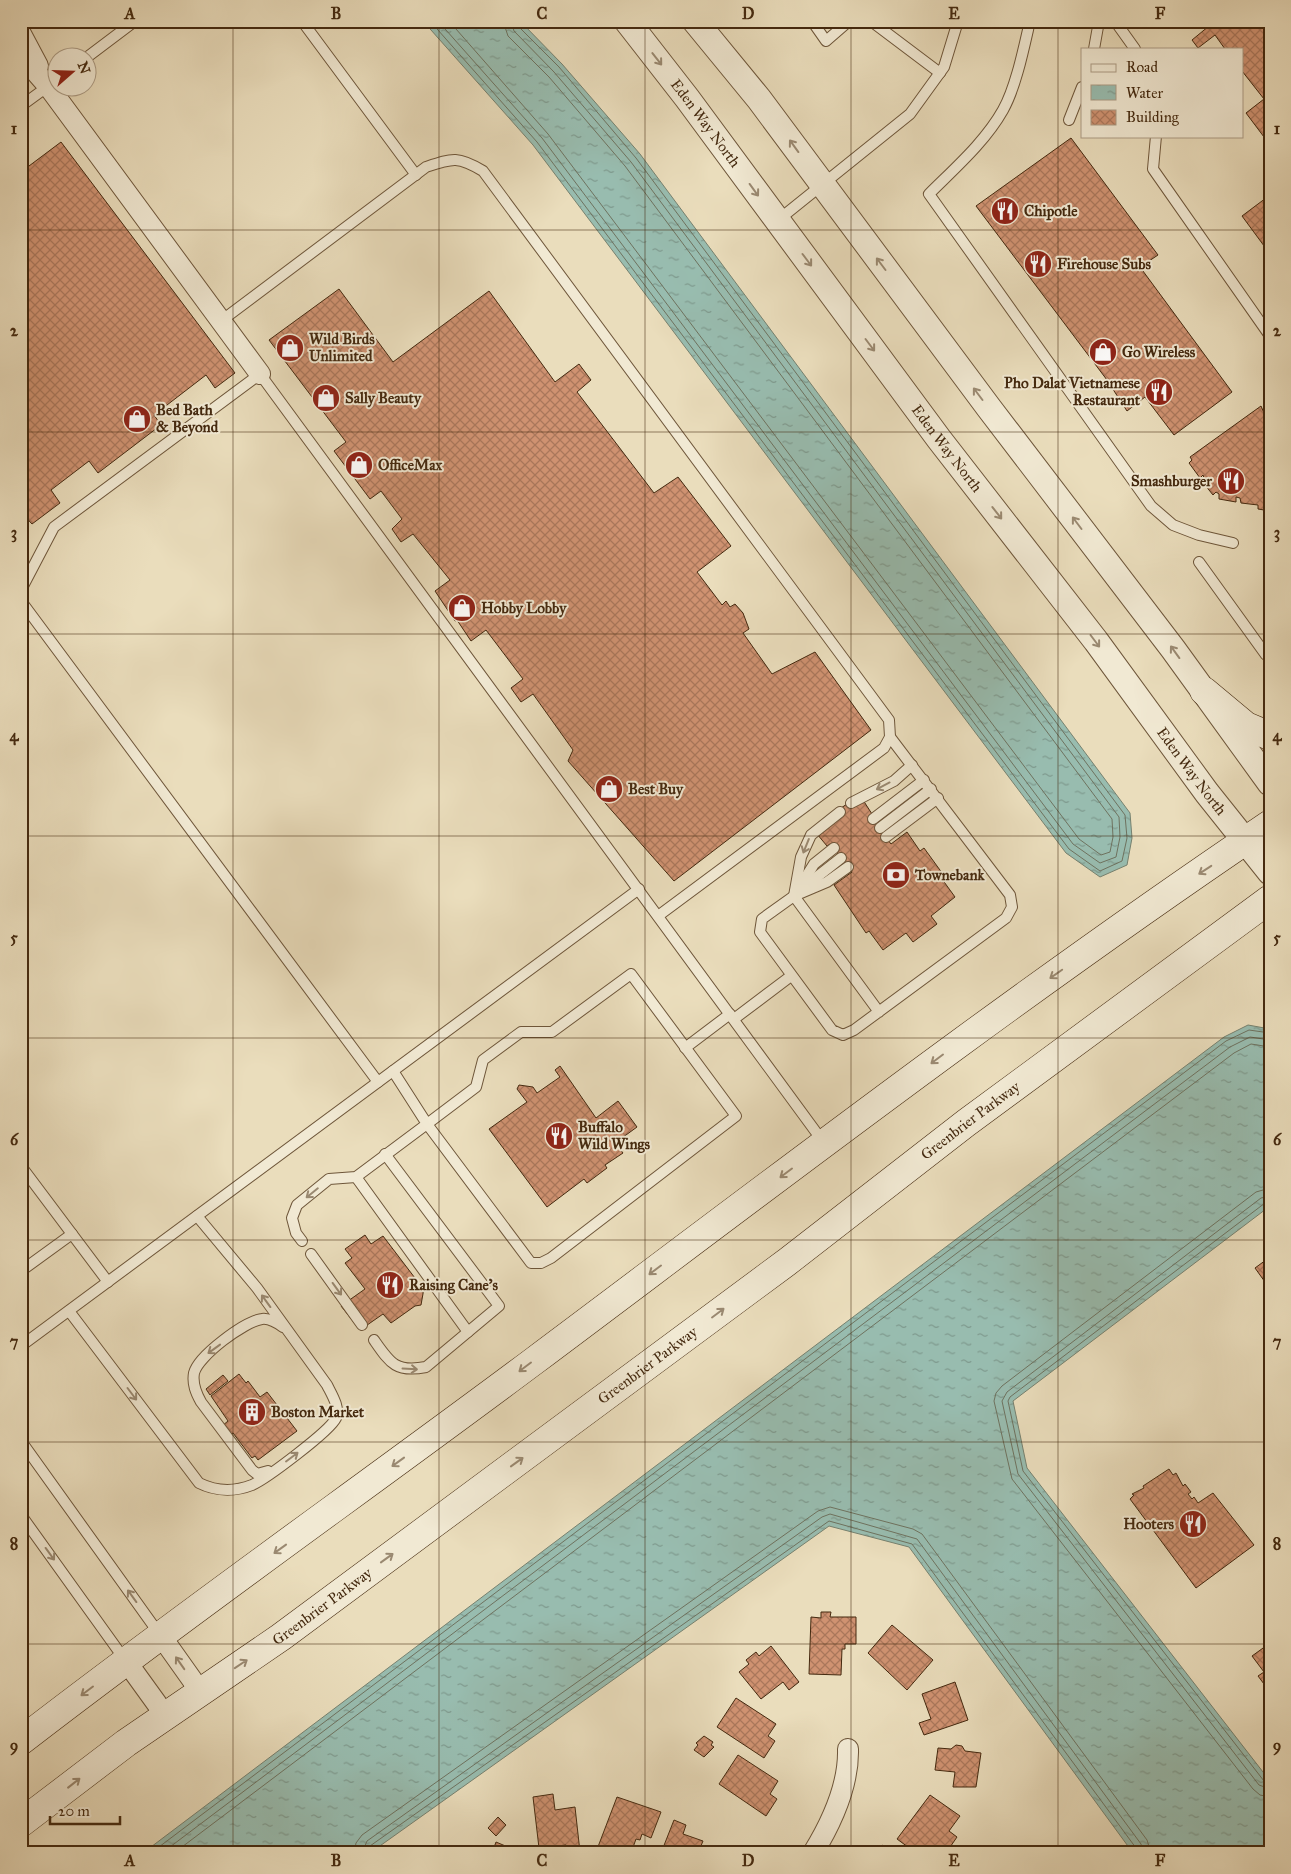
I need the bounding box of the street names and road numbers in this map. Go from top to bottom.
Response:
street label: Eden Way North [667,76,745,171]
street label: Eden Way North [908,401,986,496]
street label: Eden Way North [1153,724,1231,819]
street label: Greenbrier Parkway [917,1077,1024,1164]
street label: Greenbrier Parkway [594,1322,702,1408]
street label: Greenbrier Parkway [269,1563,376,1649]

